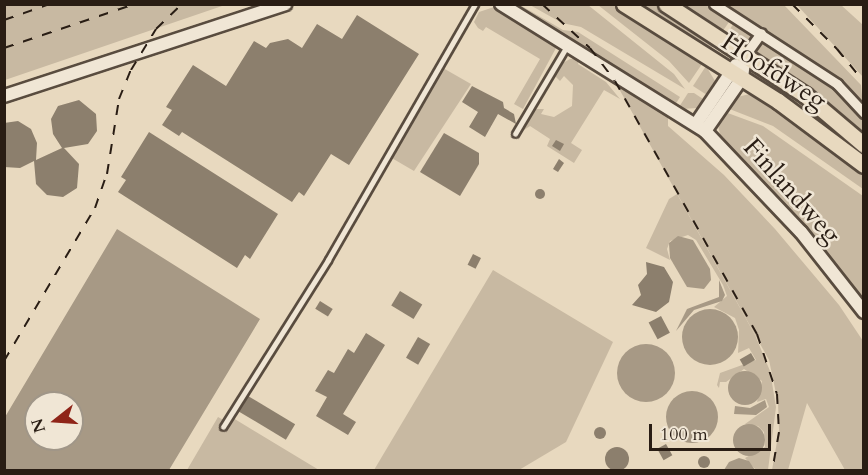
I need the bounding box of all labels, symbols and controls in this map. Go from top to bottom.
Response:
street label: Hoofdweg [716,26,832,116]
street label: Finlandweg [737,132,847,250]
north arrow [24,391,84,451]
scale bar [652,412,774,450]
text: N [26,416,51,436]
text: 100 m [660,422,708,447]

